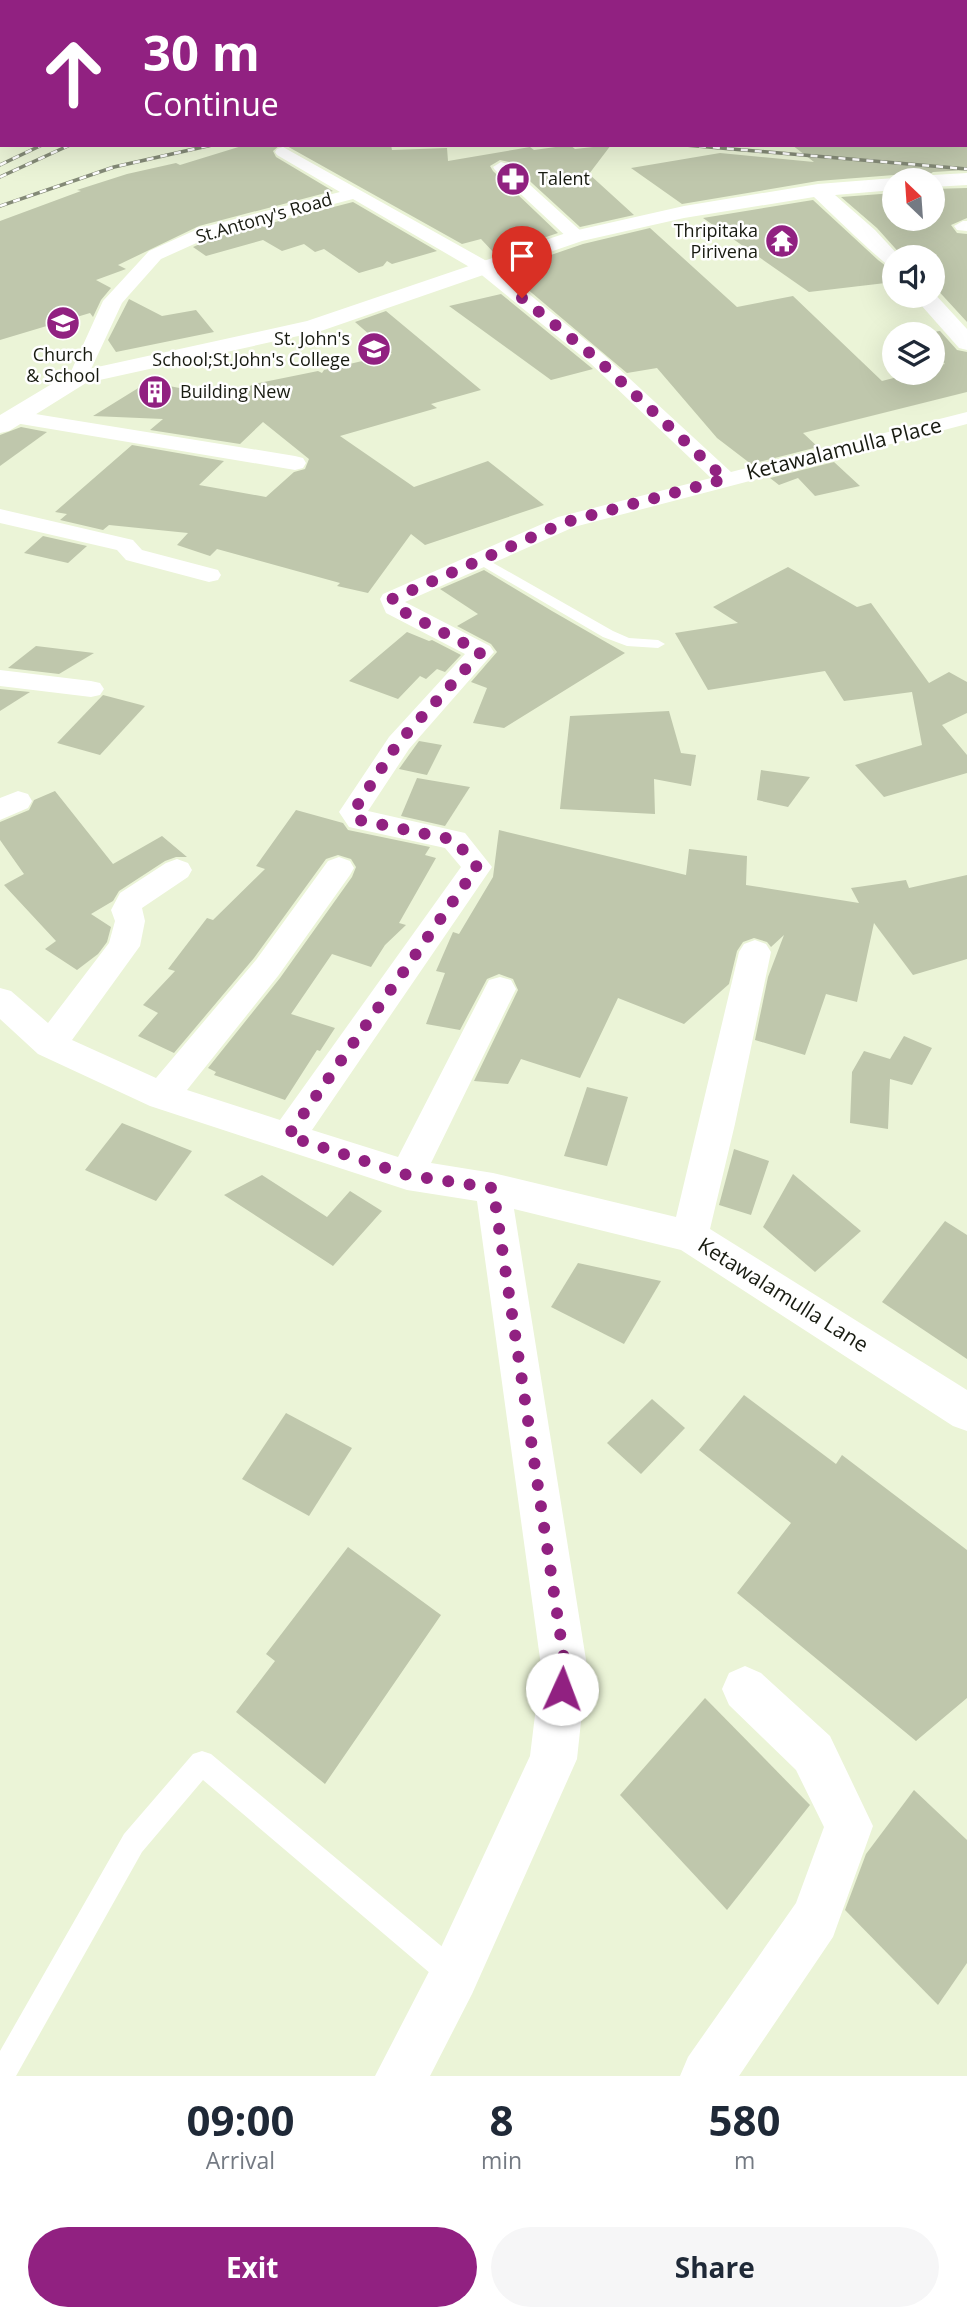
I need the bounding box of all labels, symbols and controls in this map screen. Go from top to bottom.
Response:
text: 30 m [143,19,260,85]
icon: ahead [28,28,119,119]
text: Continue [143,82,279,125]
pharmacy icon: Talent [494,160,532,198]
place label: Talent [538,166,590,190]
north arrow [882,168,945,231]
map controls [882,168,945,385]
street label: St.Antony's Road [193,186,335,248]
place label: Thripitaka Pirivena [674,218,758,263]
temple icon: Thripitaka Pirivena [763,222,801,260]
pin [492,226,552,298]
icon: arrive [503,237,541,275]
button: sound [882,245,945,308]
school or university icon: Church & School [44,304,82,342]
button: layers [882,322,945,385]
place label: St. John's School;St.John's College [152,326,350,371]
school or university icon: St. John's School;St.John's College [355,330,393,368]
place label: Church & School [26,342,100,387]
building icon: Building New [136,373,174,411]
place label: Building New [180,379,290,403]
street label: Ketawalamulla Place [743,410,944,486]
street label: Ketawalamulla Lane [693,1230,874,1358]
position arrow [525,1652,599,1726]
text: 09:00 [186,2091,294,2148]
text: 8 [489,2091,514,2148]
text: 580 [709,2091,781,2148]
text: Arrival [206,2144,275,2176]
text: min [481,2144,522,2176]
text: m [734,2144,755,2176]
button: Exit [28,2227,477,2307]
button: Share [491,2227,939,2307]

